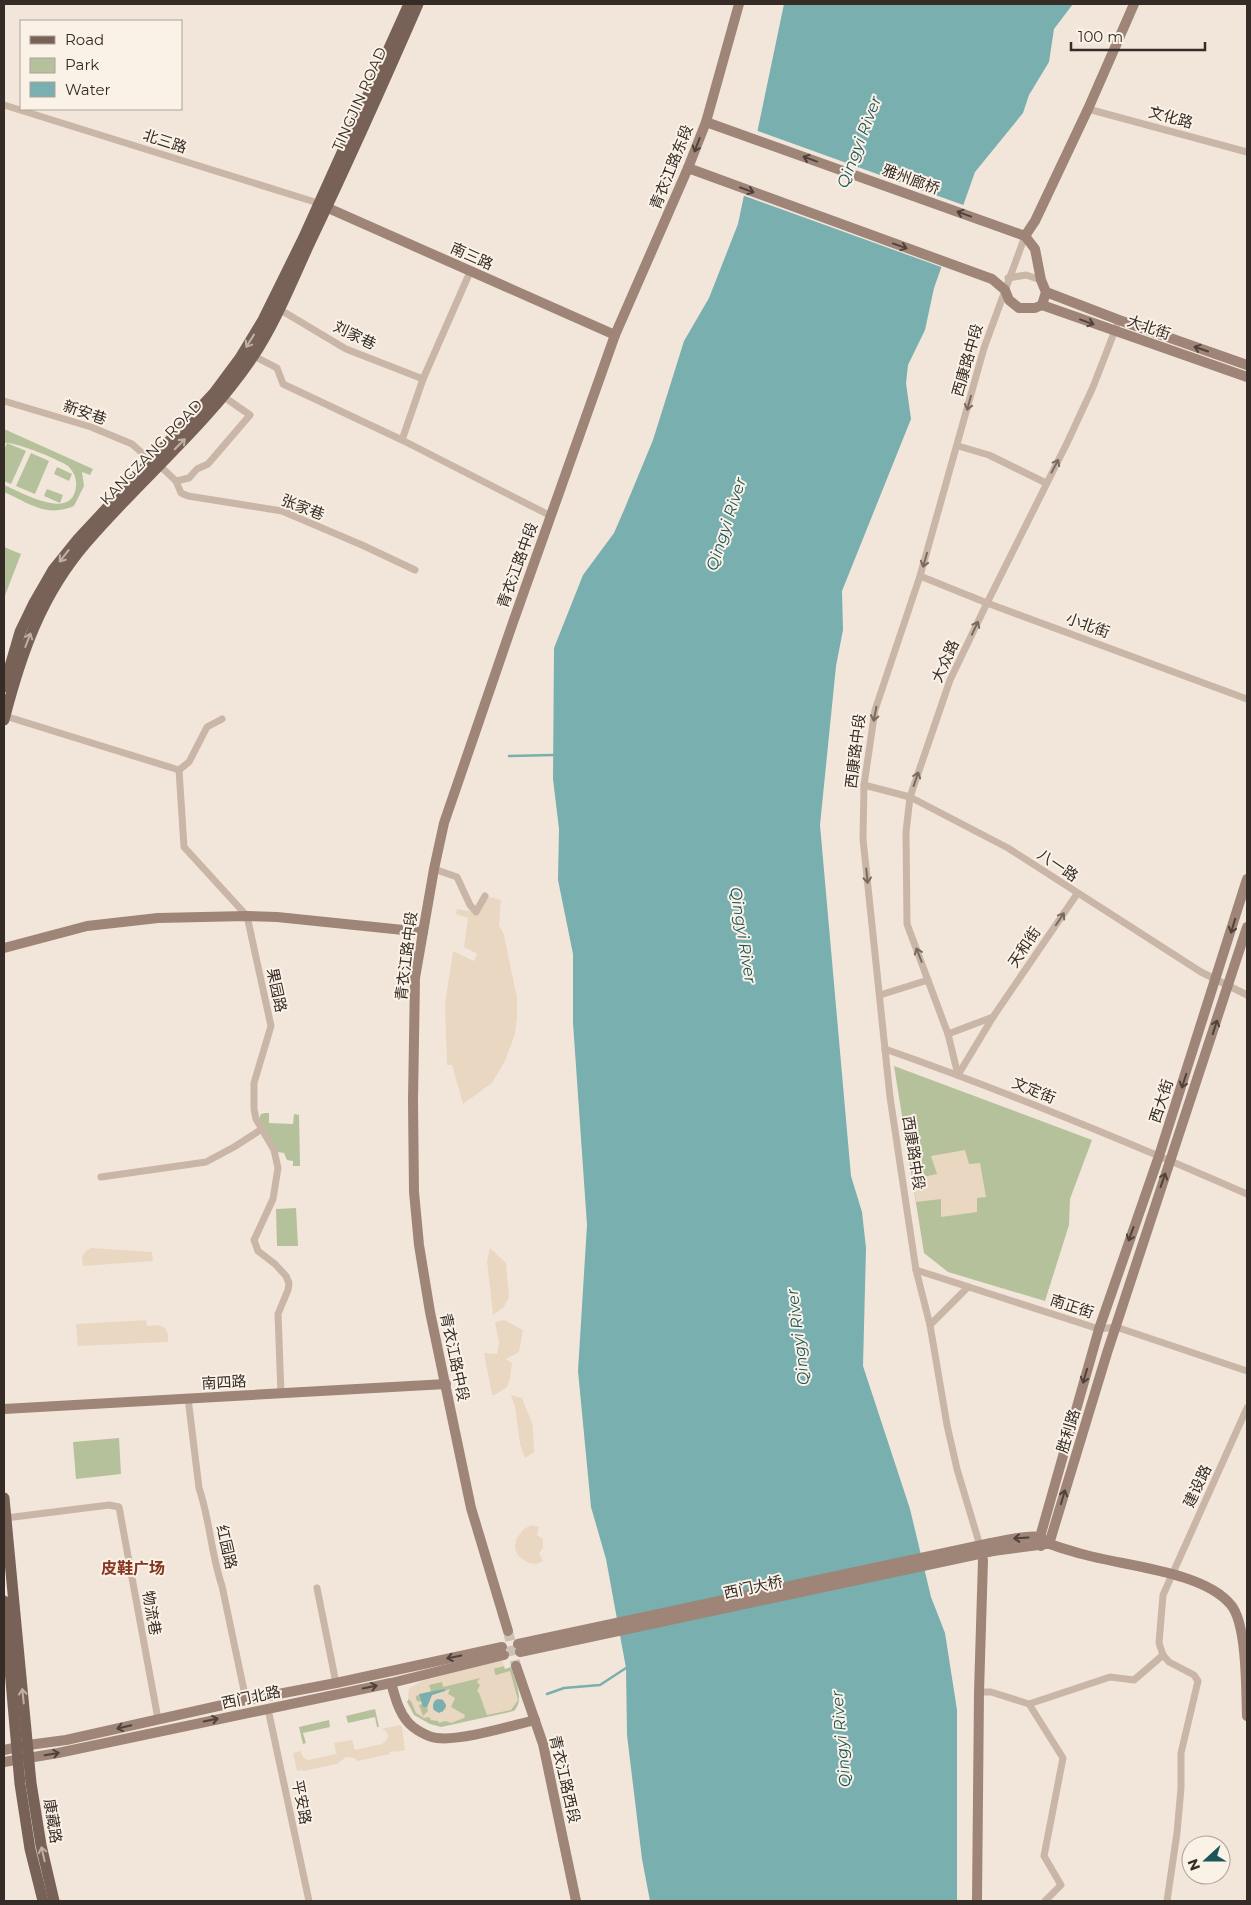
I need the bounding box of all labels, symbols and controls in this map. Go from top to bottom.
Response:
legend [20,20,182,110]
scale bar [1071,20,1205,52]
text: 100 m [1078,27,1123,46]
text: Road [65,30,104,49]
street label: TINGJIN ROAD [328,44,390,154]
text: Park [65,55,99,74]
text: Water [65,80,111,99]
water label: Qingyi River [833,93,885,191]
street label: 文化路 [1147,102,1195,132]
street label: 青衣江路东段 [645,122,697,212]
street label: 北三路 [141,125,189,157]
one-way arrow [692,137,701,152]
one-way arrow [803,154,819,163]
street label: 雅州廊桥 [880,160,942,198]
one-way arrow [739,186,755,195]
one-way arrow [956,209,972,218]
street label: 南三路 [448,238,496,274]
one-way arrow [892,242,907,251]
street label: 大北街 [1125,311,1173,343]
street label: 刘家巷 [331,317,379,353]
one-way arrow [1079,318,1095,327]
street label: 西康路中段 [948,321,986,399]
one-way arrow [245,334,255,348]
one-way arrow [1194,344,1209,353]
street label: KANGZANG ROAD [96,395,206,509]
one-way arrow [964,395,974,411]
street label: 新安巷 [61,396,109,428]
one-way arrow [174,438,187,450]
one-way arrow [1050,459,1060,474]
water label: Qingyi River [702,474,750,573]
street label: 张家巷 [279,490,327,524]
street label: 青衣江路中段 [493,519,541,611]
one-way arrow [59,549,70,562]
one-way arrow [920,551,929,567]
street label: 小北街 [1064,608,1112,642]
one-way arrow [970,620,980,635]
one-way arrow [24,633,33,648]
street label: 大众路 [927,637,963,685]
one-way arrow [869,706,879,722]
street label: 西康路中段 [841,713,869,789]
one-way arrow [912,771,921,787]
street label: 八一路 [1034,845,1082,885]
one-way arrow [862,867,872,883]
water label: Qingyi River [726,886,760,985]
street label: 青衣江路中段 [391,910,421,1002]
one-way arrow [1055,912,1065,926]
one-way arrow [1228,917,1237,933]
street label: 天和街 [1004,923,1044,971]
one-way arrow [914,948,923,963]
street label: 果园路 [263,966,291,1014]
one-way arrow [1211,1019,1220,1035]
one-way arrow [1178,1072,1188,1088]
street label: 文定街 [1010,1073,1058,1107]
street label: 西大街 [1145,1077,1177,1125]
street label: 西康路中段 [899,1114,929,1192]
one-way arrow [1159,1173,1168,1189]
one-way arrow [1126,1226,1135,1242]
water label: Qingyi River [783,1287,813,1386]
street label: 南正街 [1048,1290,1096,1322]
street label: 青衣江路中段 [436,1311,474,1403]
one-way arrow [1080,1368,1090,1384]
street label: 南四路 [201,1371,247,1393]
street label: 胜利路 [1052,1407,1084,1455]
street label: 建设路 [1179,1462,1215,1510]
one-way arrow [1059,1489,1069,1505]
street label: 红园路 [213,1523,241,1571]
one-way arrow [1013,1534,1029,1543]
district label: 皮鞋广场 [101,1559,165,1578]
street label: 西门大桥 [722,1571,784,1603]
street label: 物流巷 [139,1589,165,1637]
one-way arrow [447,1653,463,1662]
street label: 西门北路 [220,1681,282,1713]
one-way arrow [361,1682,377,1691]
one-way arrow [18,1689,28,1705]
water label: Qingyi River [827,1689,855,1788]
one-way arrow [202,1715,218,1725]
one-way arrow [117,1723,133,1732]
street label: 青衣江路西段 [546,1733,584,1825]
one-way arrow [43,1748,59,1758]
street label: 平安路 [288,1778,316,1826]
street label: 康藏路 [40,1797,66,1845]
north arrow [1181,1835,1231,1885]
one-way arrow [38,1846,47,1862]
text: N [1183,1856,1204,1873]

